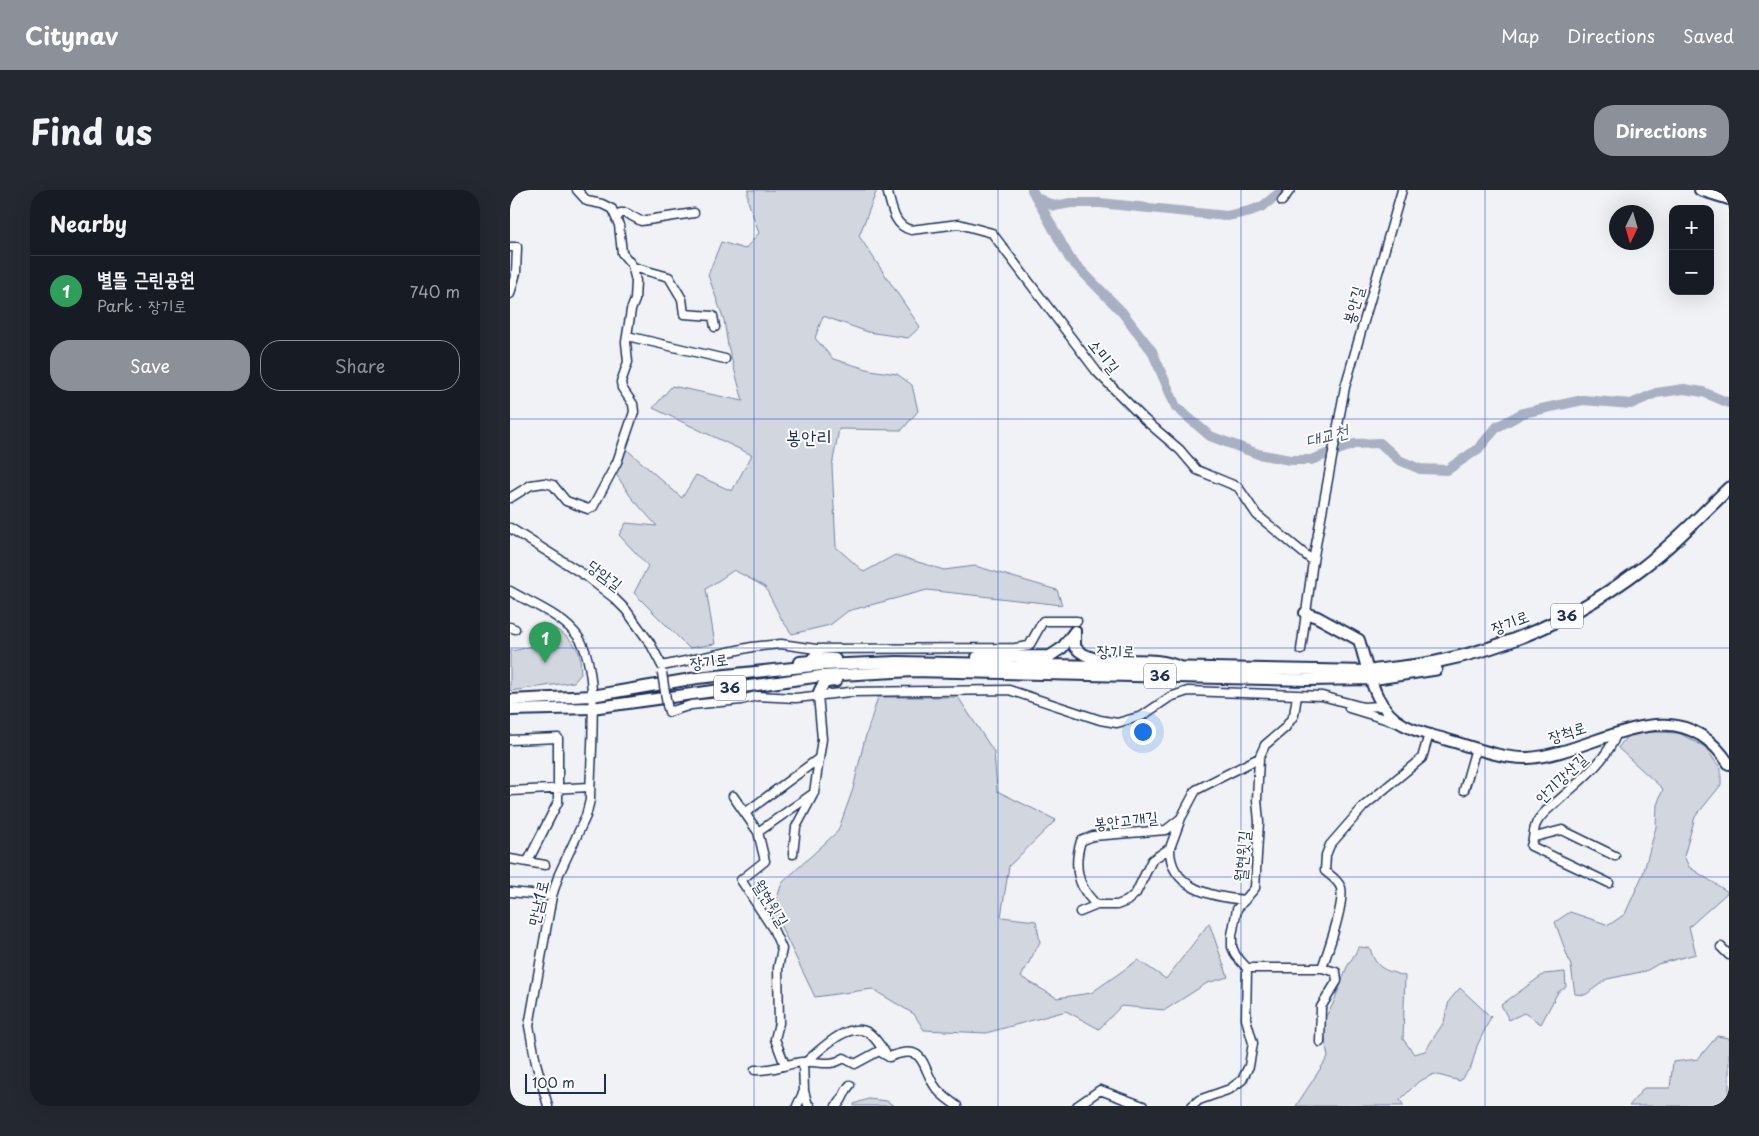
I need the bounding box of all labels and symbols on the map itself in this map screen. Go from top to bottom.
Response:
north arrow [1609,205,1654,250]
street label: 봉안길 [1335,283,1369,327]
street label: 소미길 [1083,333,1126,378]
water label: 대교천 [1302,415,1353,453]
district label: 봉안리 [786,422,832,450]
street label: 당암길 [583,553,628,595]
street label: 장기로 [1487,603,1532,639]
road number: 36 [1551,604,1583,628]
pin: 1 [529,622,561,663]
street label: 장기로 [1096,638,1136,662]
street label: 장기로 [688,646,730,674]
road number: 36 [1144,664,1176,688]
road number: 36 [714,676,746,700]
street label: 장척로 [1545,714,1589,748]
your location [1130,719,1156,745]
street label: 안기강산길 [1529,746,1592,808]
street label: 봉안고개길 [1093,804,1159,834]
street label: 월현윗길 [1227,829,1255,883]
street label: 월현윗길 [748,874,796,931]
street label: 만남1로 [520,878,554,928]
scale bar [525,1071,606,1094]

